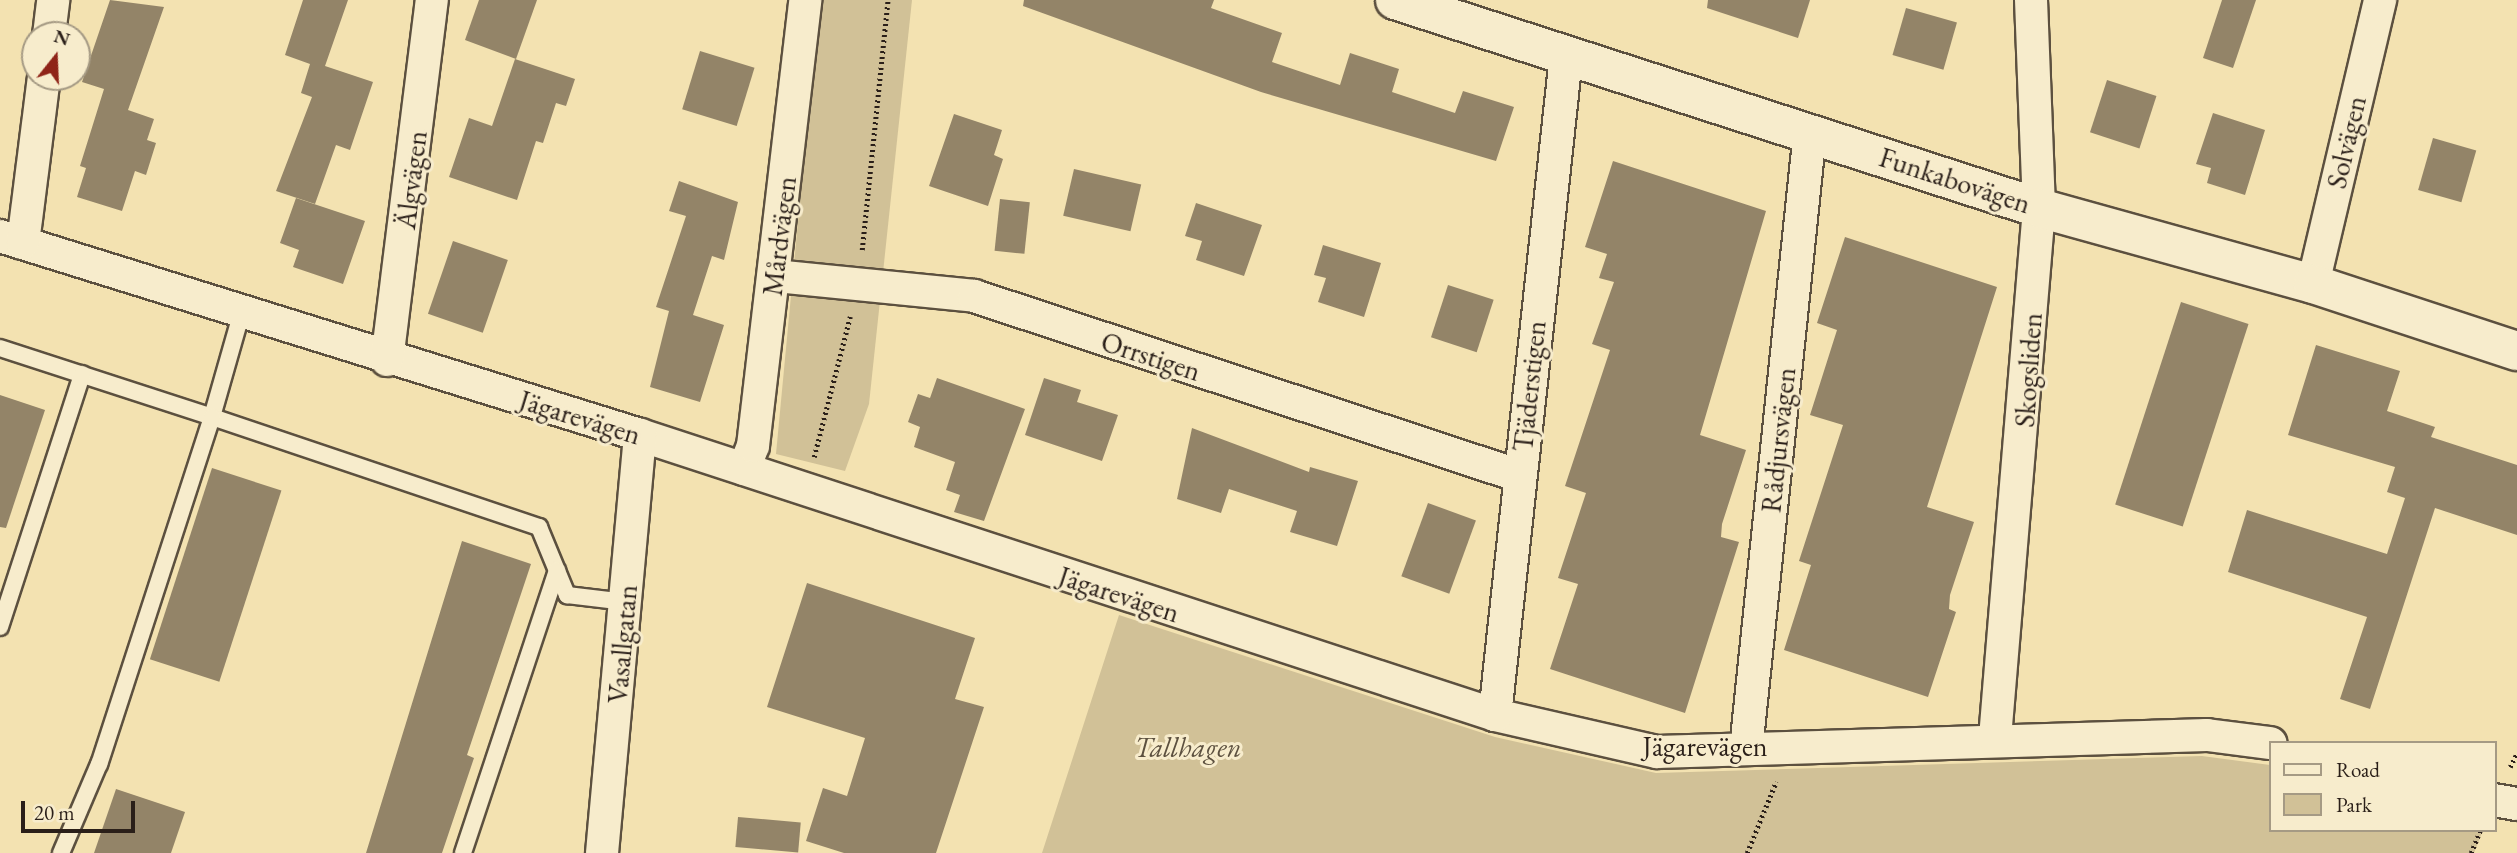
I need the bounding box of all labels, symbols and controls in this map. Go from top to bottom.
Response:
north arrow [21,21,91,91]
text: N [51,23,73,52]
street label: Solvägen [2319,92,2373,192]
street label: Älgvägen [388,129,434,231]
street label: Funkabovägen [1875,140,2035,220]
street label: Mårdvägen [755,174,803,298]
street label: Skogsliden [2007,312,2049,428]
street label: Tjäderstigen [1505,319,1553,453]
street label: Orrstigen [1097,324,1205,388]
street label: Rådjursvägen [1754,366,1802,514]
street label: Jägarevägen [515,383,645,451]
street label: Jägarevägen [1054,559,1184,629]
street label: Vasallgatan [600,583,644,705]
street label: Jägarevägen [1642,729,1768,763]
park label: Tallhagen [1135,730,1241,764]
legend [2268,741,2496,832]
text: Road [2336,756,2380,783]
scale bar [24,786,138,830]
text: Park [2336,791,2372,818]
text: 20 m [34,799,75,826]

